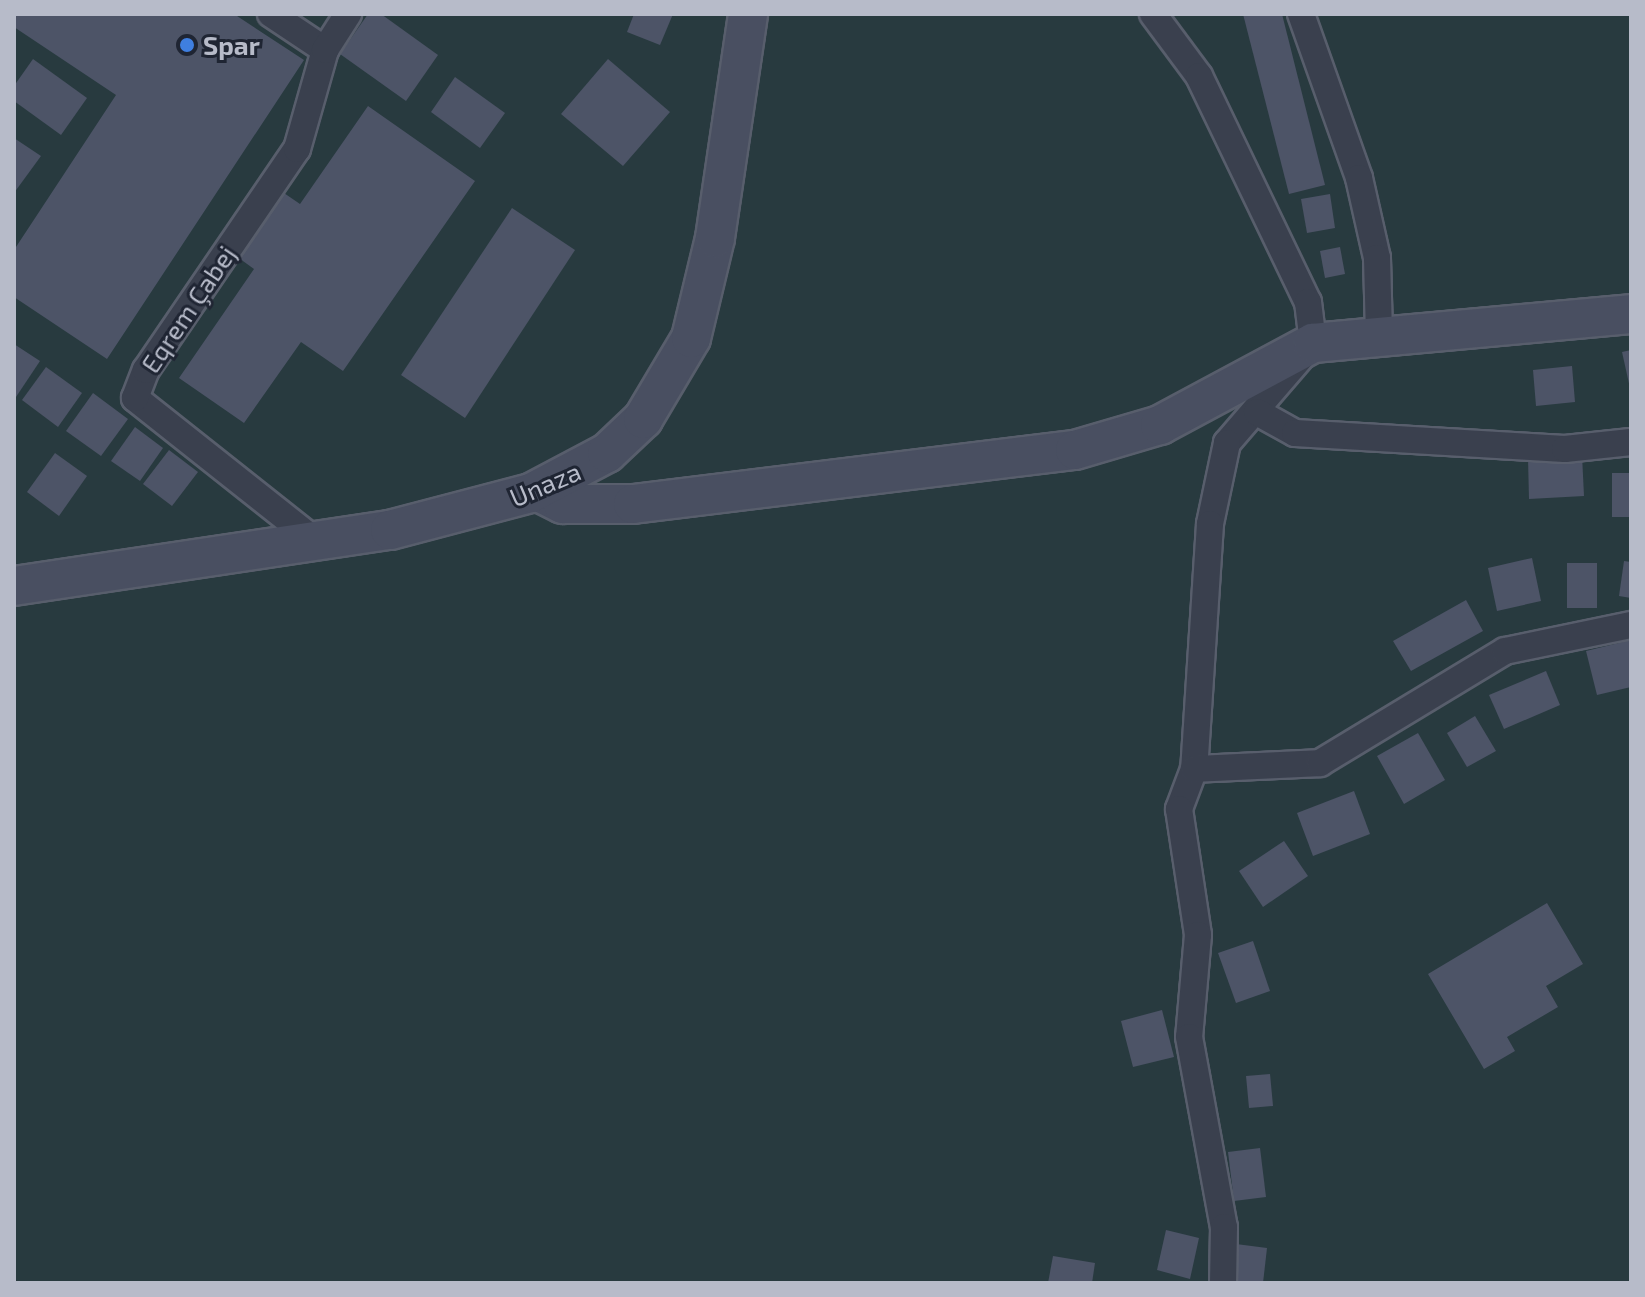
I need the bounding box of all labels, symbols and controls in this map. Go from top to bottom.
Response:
place label: Spar [203,29,260,61]
marker: Spar [178,36,196,54]
street label: Eqrem Çabej [134,240,242,378]
street label: Unaza [505,455,585,513]

